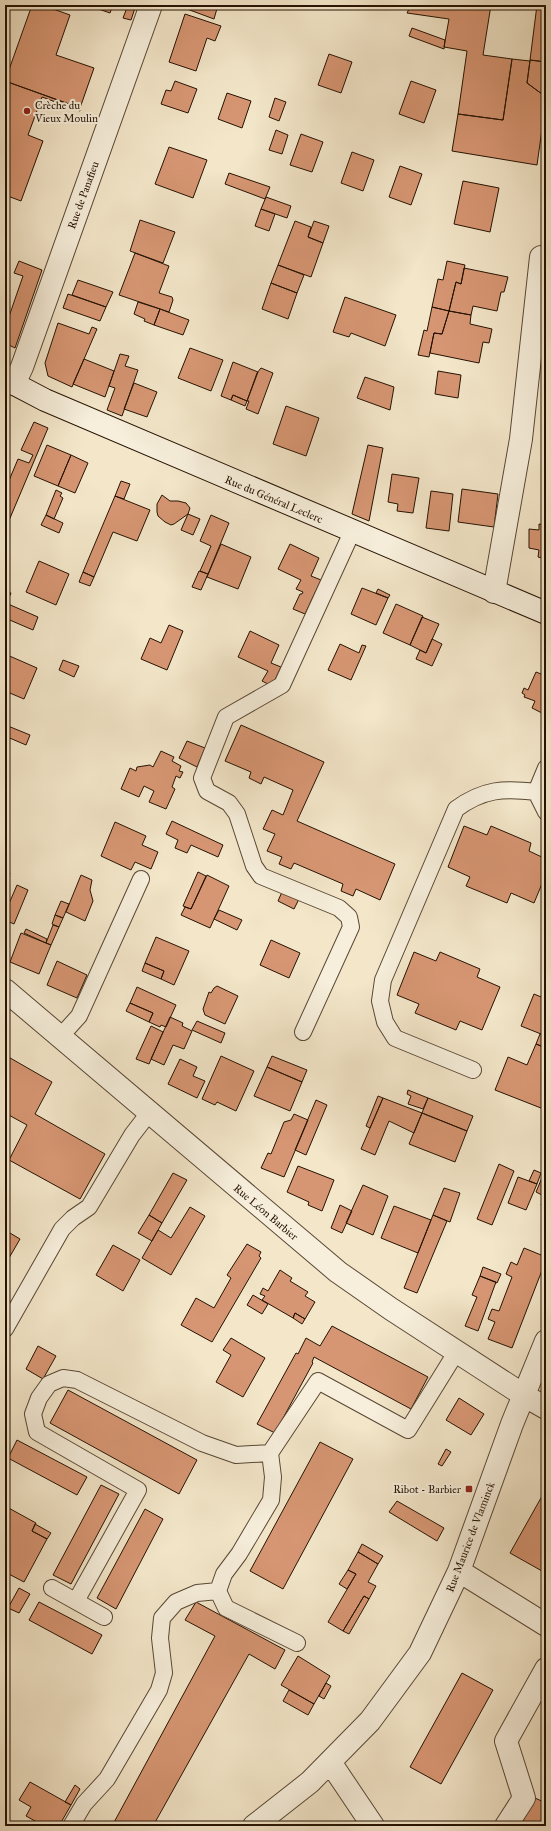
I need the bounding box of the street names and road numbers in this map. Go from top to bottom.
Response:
street label: Rue de Panafieu [65,159,102,231]
street label: Rue du Général Leclerc [223,473,325,526]
street label: Rue Léon Barbier [231,1182,301,1244]
street label: Rue Maurice de Vlaminck [443,1479,498,1594]

